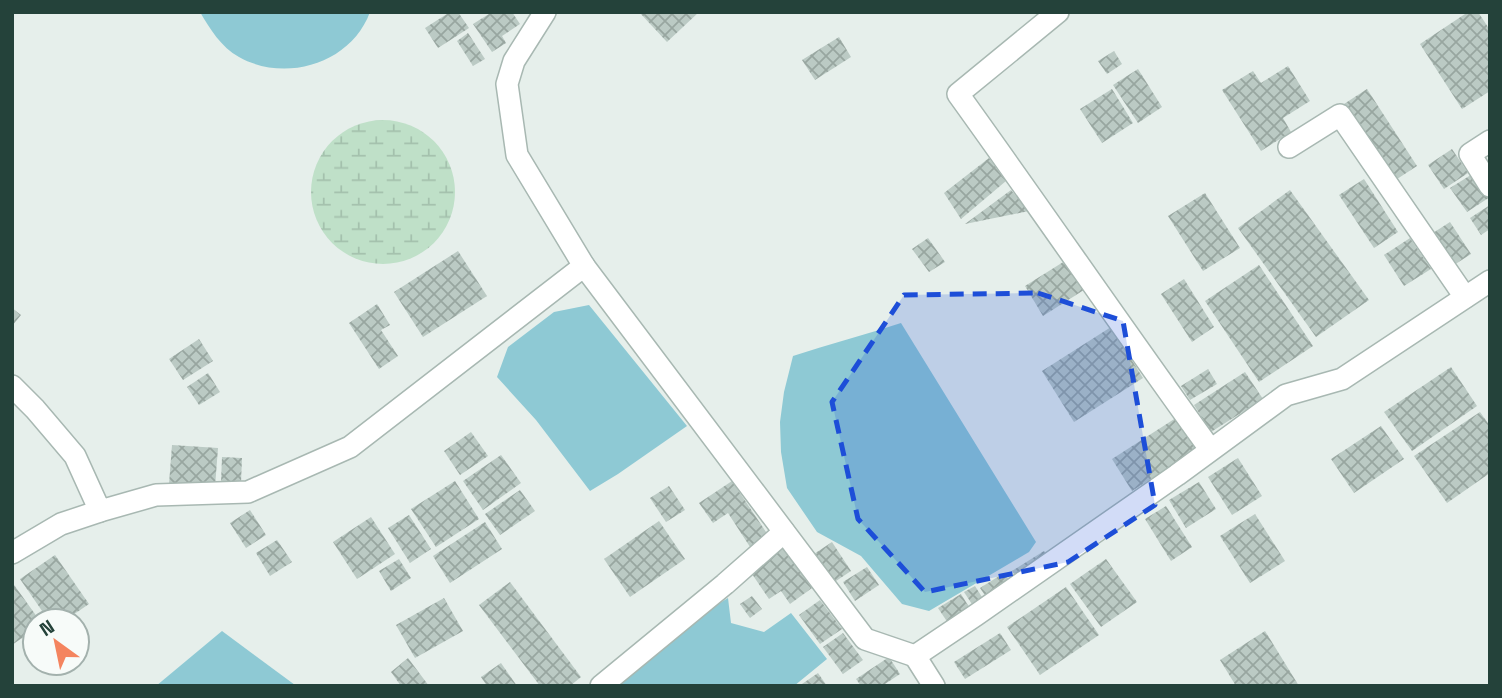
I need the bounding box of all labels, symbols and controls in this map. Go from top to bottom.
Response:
north arrow [21,607,91,677]
text: N [35,614,59,642]

